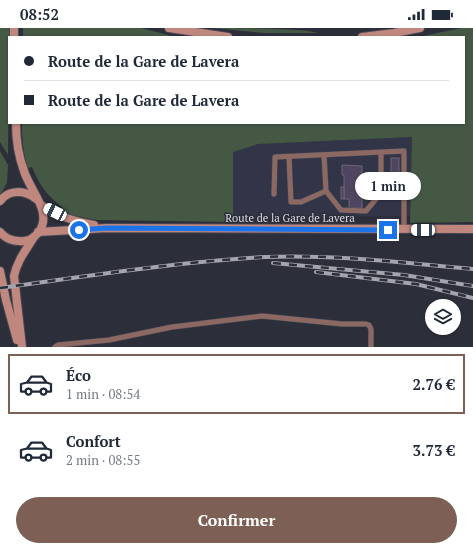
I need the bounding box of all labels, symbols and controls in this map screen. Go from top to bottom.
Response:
text: 08:52 [20,4,59,24]
text: Route de la Gare de Lavera [48,51,239,71]
text: Route de la Gare de Lavera [48,90,239,110]
callout: 1 min [355,172,421,200]
text: 1 min [370,177,406,195]
car [42,201,68,223]
street label: Route de la Gare de Lavera [225,211,355,225]
route start [70,221,88,239]
route end [379,221,397,239]
car [411,224,435,236]
map controls [425,299,461,335]
button: layers [425,299,461,335]
text: Éco [66,365,91,385]
icon: car [18,366,54,402]
text: 2.76 € [413,374,455,394]
text: 1 min · 08:54 [66,385,140,403]
text: Confort [66,431,121,451]
icon: car [18,432,54,468]
text: 3.73 € [413,440,455,460]
text: 2 min · 08:55 [66,451,140,469]
button: Confirmer [16,497,457,543]

